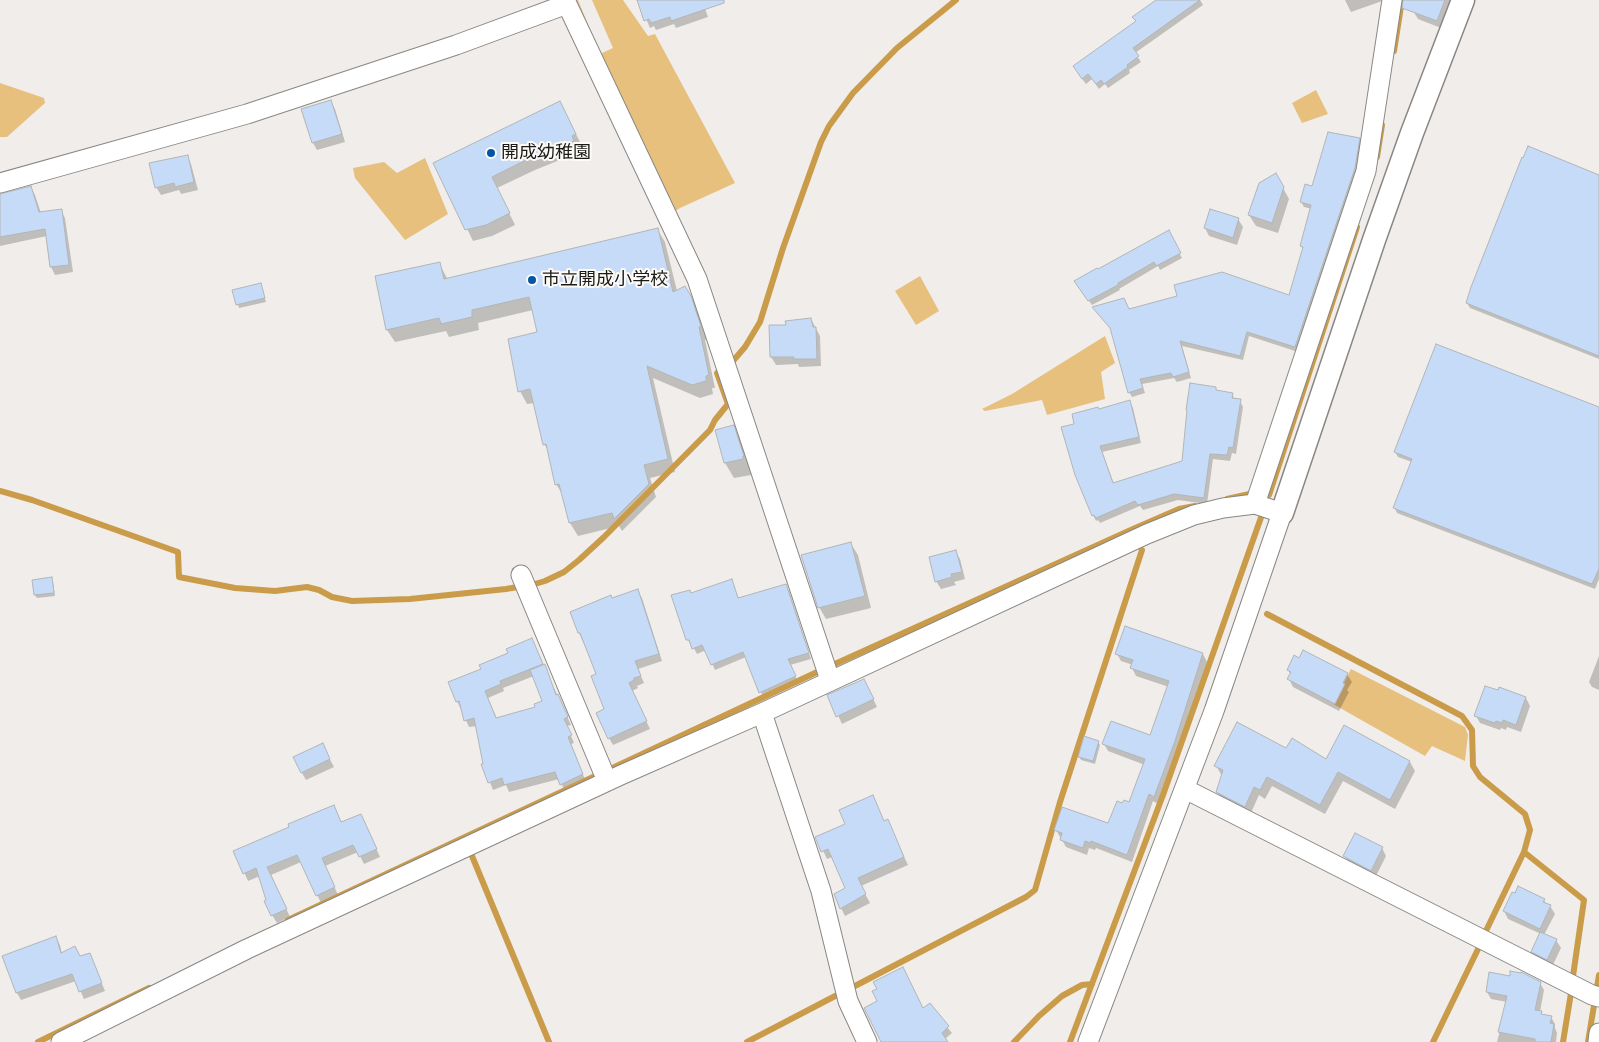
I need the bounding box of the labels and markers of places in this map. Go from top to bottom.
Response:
place label: 開成幼稚園 [501,142,591,164]
marker: 開成幼稚園 [485,147,497,159]
place label: 市立開成小学校 [542,269,668,291]
marker: 市立開成小学校 [526,274,538,286]

